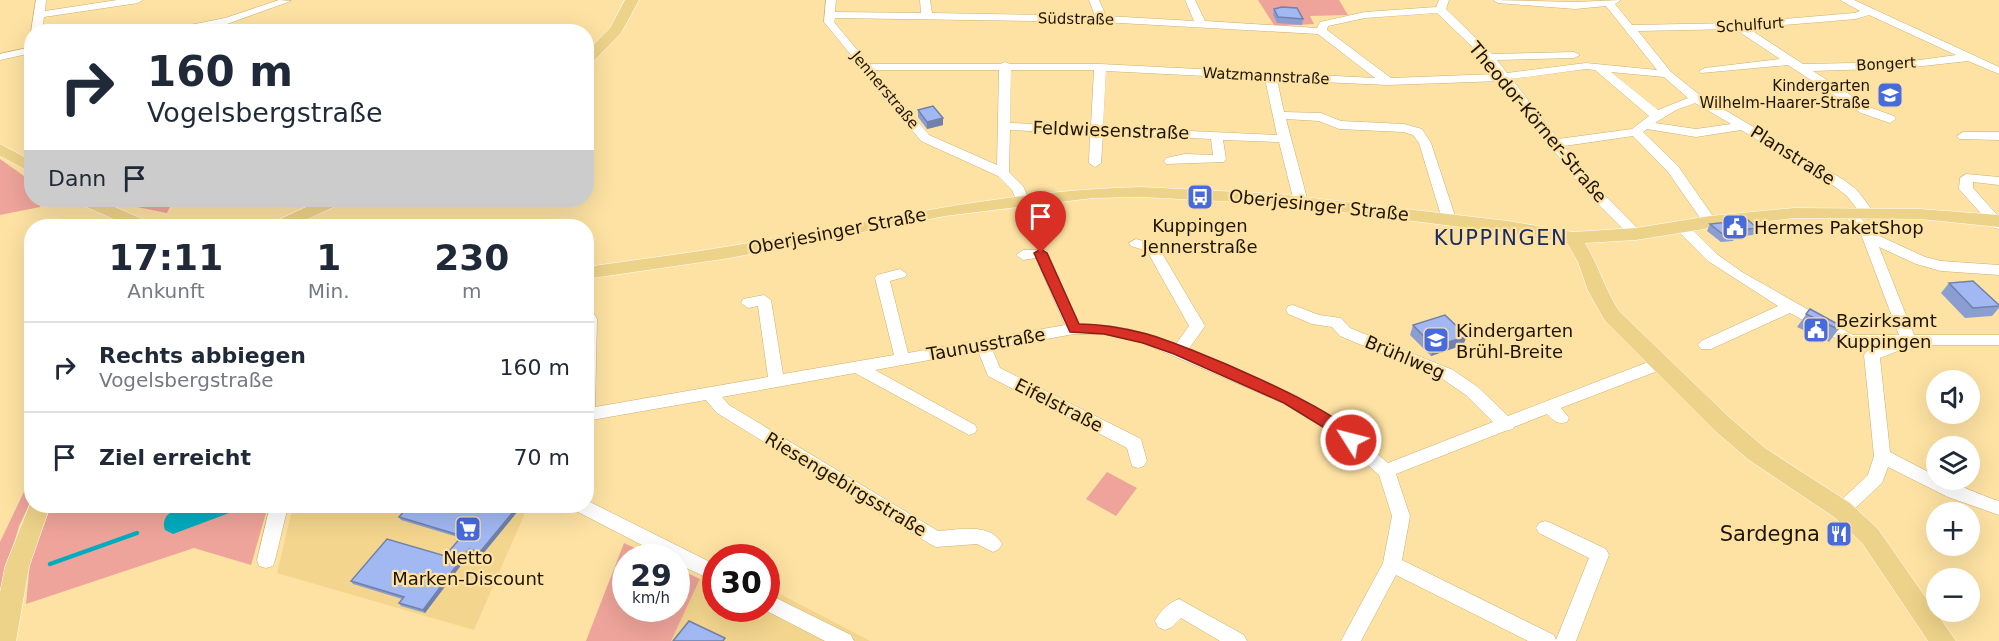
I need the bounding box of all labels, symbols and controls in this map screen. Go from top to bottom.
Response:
street label: Südstraße [1038,9,1114,29]
street label: Schulfurt [1716,14,1785,36]
street label: Theodor-Körner-Straße [1464,37,1611,207]
text: 160 m [147,47,293,96]
street label: Jennerstraße [847,47,923,132]
icon: right [48,48,126,126]
street label: Bongert [1856,53,1916,75]
street label: Watzmannstraße [1202,64,1330,88]
place label: Kindergarten Wilhelm-Haarer-Straße [1699,77,1870,112]
school or university icon: Kindergarten Wilhelm-Haarer-Straße [1875,80,1905,110]
text: Vogelsbergstraße [147,97,383,128]
street label: Feldwiesenstraße [1032,117,1190,143]
street label: Planstraße [1747,121,1839,189]
icon: arrive [118,162,151,195]
text: Dann [48,166,106,191]
bus stop icon: Kuppingen Jennerstraße [1185,182,1215,212]
street label: Oberjesinger Straße [1228,185,1410,225]
pin [1015,191,1066,253]
icon: arrive [1024,200,1057,233]
street label: Oberjesinger Straße [746,203,928,259]
public building icon: Hermes PaketShop [1720,212,1750,242]
place label: Kuppingen Jennerstraße [1142,215,1257,257]
place label: Hermes PaketShop [1754,217,1924,238]
district label: KUPPINGEN [1434,226,1568,250]
text: 17:11 [109,237,223,278]
text: 1 [316,237,341,278]
text: 230 [434,237,509,278]
text: Ankunft [127,279,205,303]
text: Min. [308,279,350,303]
text: m [462,279,482,303]
place label: Bezirksamt Kuppingen [1836,310,1937,352]
public building icon: Bezirksamt Kuppingen [1801,315,1831,345]
place label: Kindergarten Brühl-Breite [1456,320,1573,362]
street label: Taunusstraße [924,323,1047,365]
school or university icon: Kindergarten Brühl-Breite [1421,325,1451,355]
street label: Brühlweg [1362,331,1448,383]
text: Rechts abbiegen [99,343,306,368]
icon: right [48,351,81,384]
text: 160 m [500,355,570,380]
text: Vogelsbergstraße [99,368,274,392]
map controls [1926,370,1980,622]
button: sound [1926,370,1980,424]
street label: Eifelstraße [1011,374,1107,436]
position arrow [1319,408,1383,472]
street label: Riesengebirgsstraße [761,427,931,541]
button: layers [1926,436,1980,490]
icon: arrive [48,441,81,474]
text: Ziel erreicht [99,445,251,470]
text: 70 m [514,445,570,470]
button: + [1926,502,1980,556]
supermarket icon: Netto Marken-Discount [453,514,483,544]
restaurant icon: Sardegna [1824,519,1854,549]
place label: Sardegna [1720,522,1820,546]
speed limit sign: 30 [702,544,780,622]
place label: Netto Marken-Discount [392,547,544,589]
text: 29 [630,558,672,593]
button: − [1926,568,1980,622]
text: km/h [632,589,670,607]

